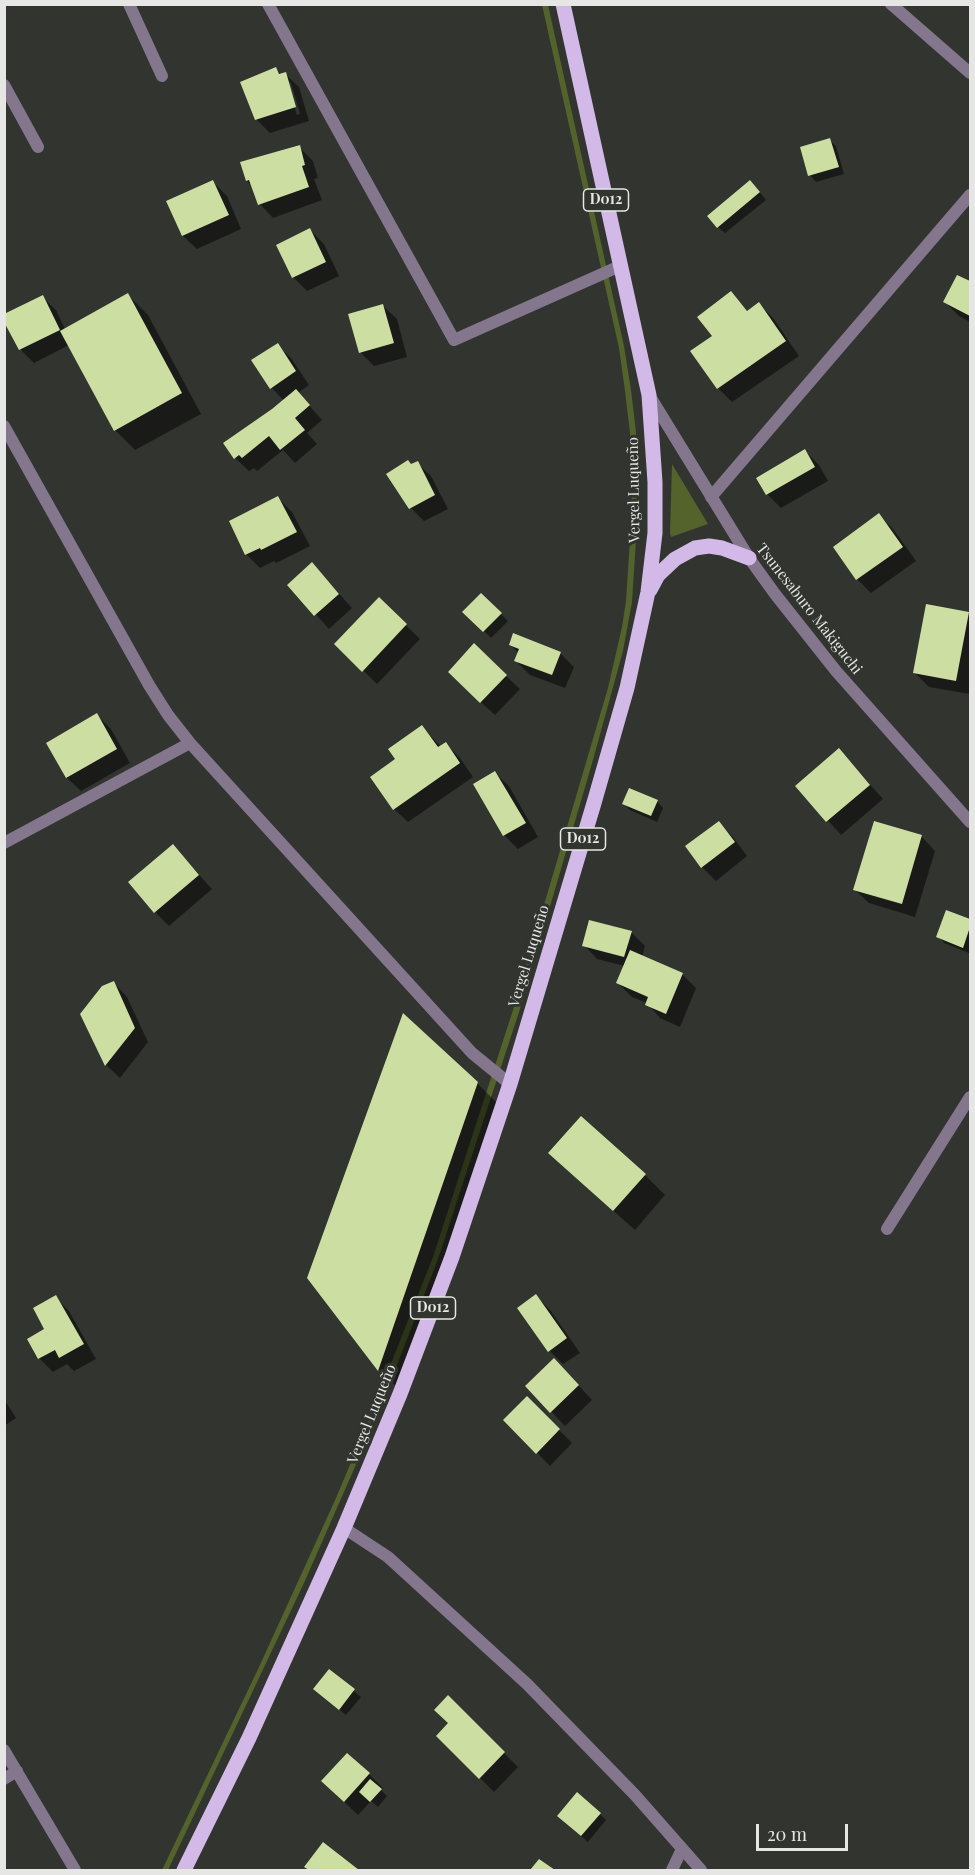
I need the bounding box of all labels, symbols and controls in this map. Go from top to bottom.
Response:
road number: D012 [584,189,628,211]
street label: Vergel Luqueño [624,437,644,543]
street label: Tsunesaburo Makiguchi [752,540,866,678]
road number: D012 [560,828,606,850]
street label: Vergel Luqueño [505,903,553,1009]
road number: D012 [410,1297,456,1319]
street label: Vergel Luqueño [344,1362,400,1466]
scale bar [759,1812,850,1850]
text: 20 m [767,1822,807,1846]

